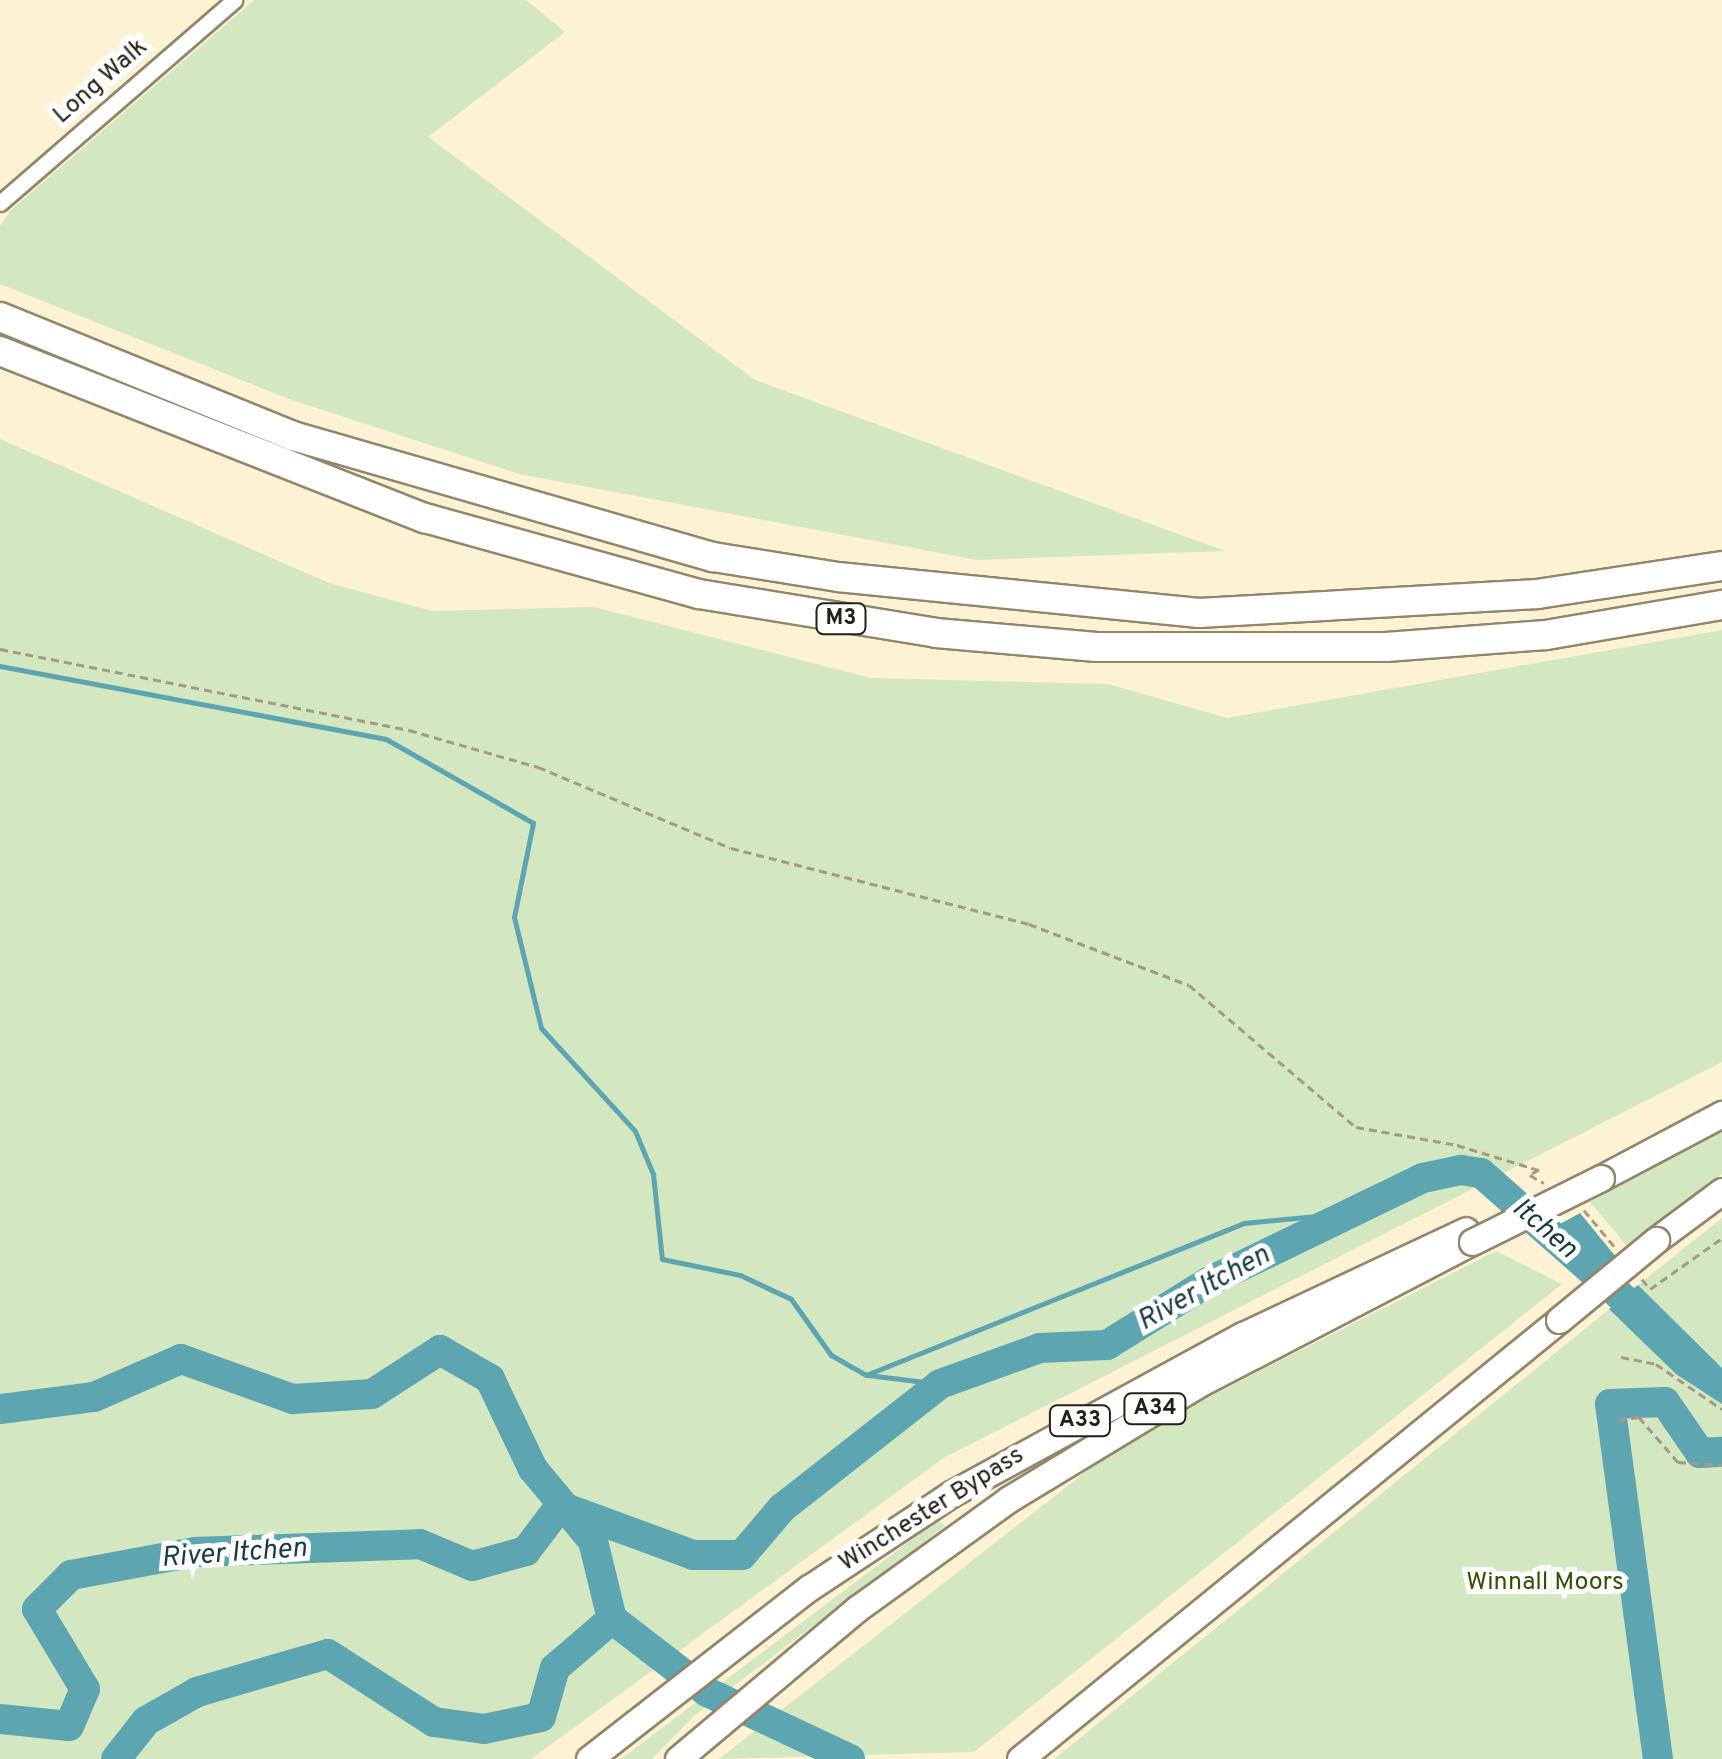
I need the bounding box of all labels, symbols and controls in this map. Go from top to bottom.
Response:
street label: Long Walk [48,33,154,131]
road number: M3 [814,602,868,636]
water label: Itchen [1504,1191,1584,1267]
water label: River Itchen [1132,1239,1276,1339]
road number: A34 [1122,1392,1188,1426]
road number: A33 [1048,1404,1112,1438]
street label: Winchester Bypass [834,1441,1030,1579]
water label: River Itchen [160,1532,308,1576]
park label: Winnall Moors [1466,1568,1624,1598]

